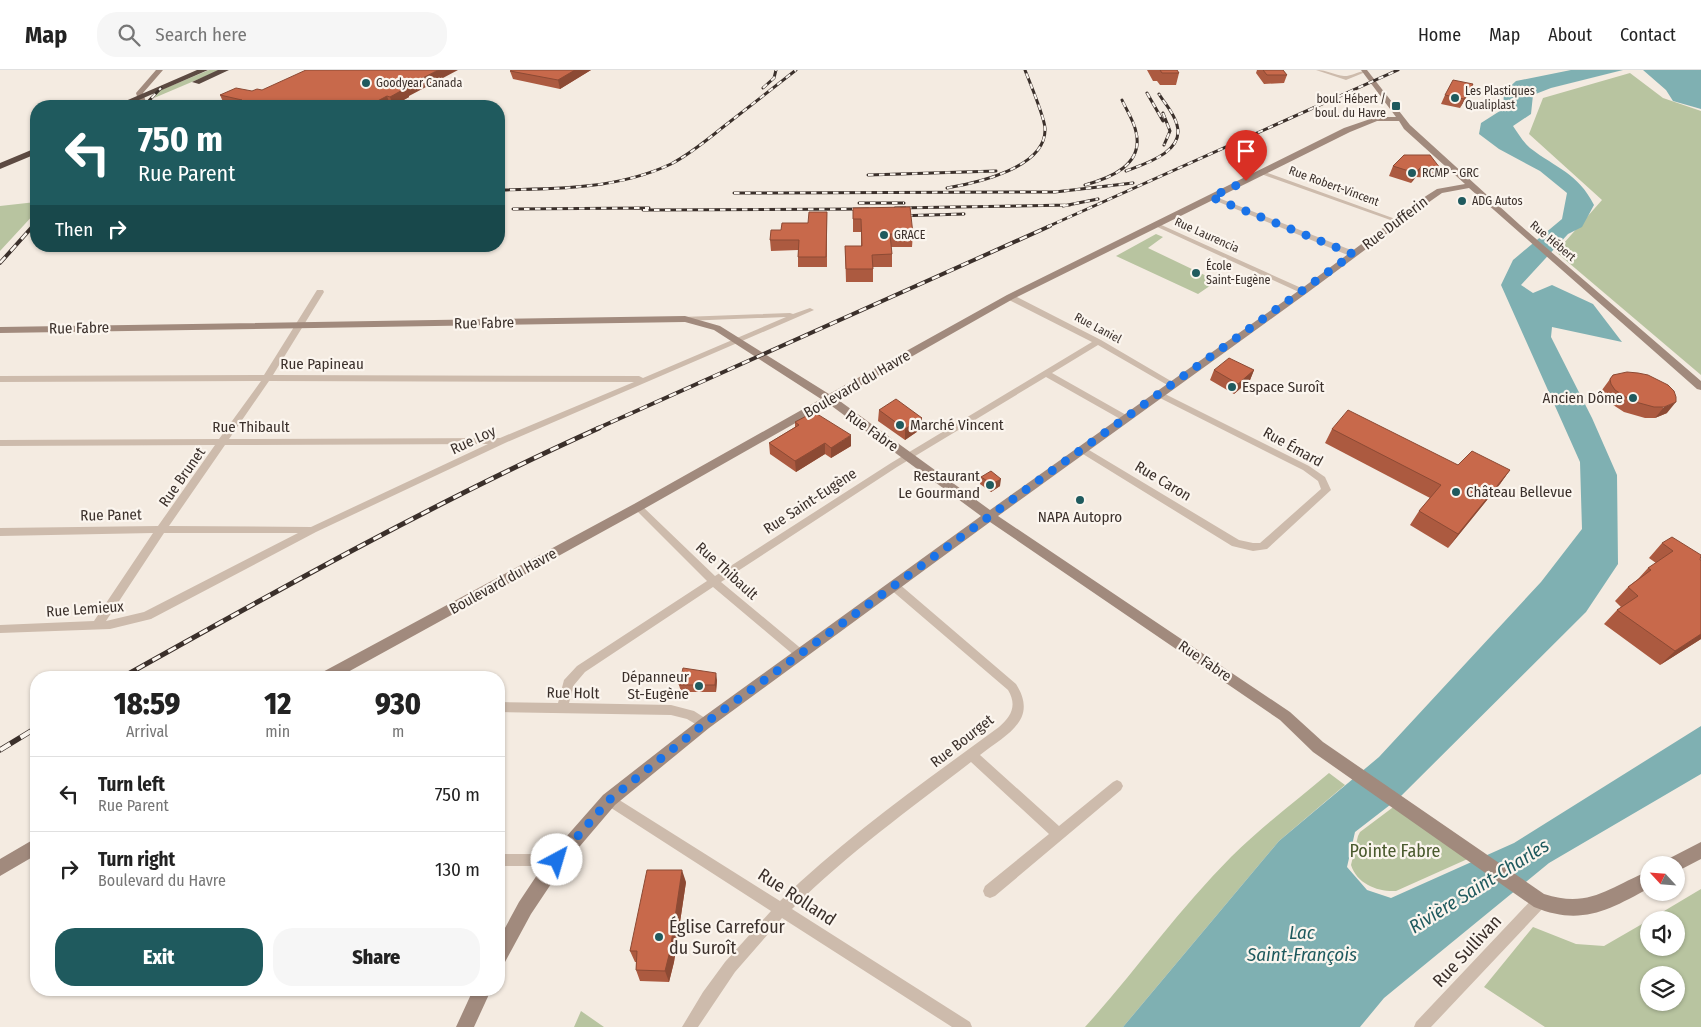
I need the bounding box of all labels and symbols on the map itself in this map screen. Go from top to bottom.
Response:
place label: Goodyear Canada [376,76,462,90]
marker: Goodyear Canada [360,77,372,89]
place label: Les Plastiques Qualiplast [1465,84,1535,112]
place label: boul. Hébert / boul. du Havre [1315,92,1386,120]
marker: Les Plastiques Qualiplast [1449,92,1461,104]
marker: boul. Hébert / boul. du Havre [1390,100,1402,112]
pin [1225,130,1267,181]
street label: Rue Robert-Vincent [1287,163,1381,209]
place label: RCMP - GRC [1422,166,1479,180]
marker: RCMP - GRC [1406,167,1418,179]
street label: Rue Dufferin [1359,193,1431,253]
place label: ADG Autos [1472,194,1523,208]
marker: ADG Autos [1456,195,1468,207]
street label: Rue Laurencia [1173,215,1242,255]
street label: Rue Hébert [1527,218,1579,264]
place label: GRACE [894,228,926,242]
marker: GRACE [878,229,890,241]
place label: École Saint-Eugène [1206,258,1270,287]
marker: École Saint-Eugène [1190,267,1202,279]
street label: Rue Laniel [1072,310,1124,346]
street label: Rue Fabre [454,313,514,333]
street label: Rue Fabre [49,318,109,338]
street label: Boulevard du Havre [801,346,913,422]
street label: Rue Papineau [280,355,364,373]
place label: Espace Suroît [1242,378,1324,396]
marker: Espace Suroît [1226,381,1238,393]
place label: Ancien Dôme [1543,389,1623,407]
marker: Ancien Dôme [1627,392,1639,404]
street label: Rue Fabre [842,406,902,456]
place label: Marché Vincent [910,416,1004,434]
street label: Rue Thibault [212,418,290,436]
marker: Marché Vincent [894,419,906,431]
street label: Rue Loy [448,422,499,458]
street label: Rue Émard [1260,423,1326,471]
street label: Rue Brunet [155,444,209,510]
street label: Rue Caron [1132,457,1194,505]
street label: Rue Saint-Eugène [760,464,860,538]
place label: Restaurant Le Gourmand [898,467,980,502]
marker: Restaurant Le Gourmand [984,479,996,491]
place label: Château Bellevue [1466,483,1572,501]
marker: Château Bellevue [1450,486,1462,498]
marker: NAPA Autopro [1074,494,1086,506]
street label: Rue Panet [80,505,142,525]
place label: NAPA Autopro [1038,508,1122,526]
street label: Rue Thibault [692,538,762,604]
street label: Boulevard du Havre [446,544,560,618]
street label: Rue Lemieux [46,597,125,621]
street label: Rue Fabre [1175,637,1235,685]
place label: Dépanneur St-Eugène [621,668,690,703]
marker: Dépanneur St-Eugène [693,680,705,692]
street label: Rue Holt [546,684,600,702]
street label: Rue Bourget [927,711,997,771]
position arrow [530,833,582,885]
water label: Rivière Saint-Charles [1405,834,1553,938]
park label: Pointe Fabre [1350,840,1441,862]
north arrow [1640,856,1685,901]
street label: Rue Rolland [754,864,840,930]
street label: Rue Sullivan [1428,910,1506,992]
place label: Église Carrefour du Suroît [669,915,786,959]
water label: Lac Saint-François [1246,921,1357,966]
marker: Église Carrefour du Suroît [653,931,665,943]

